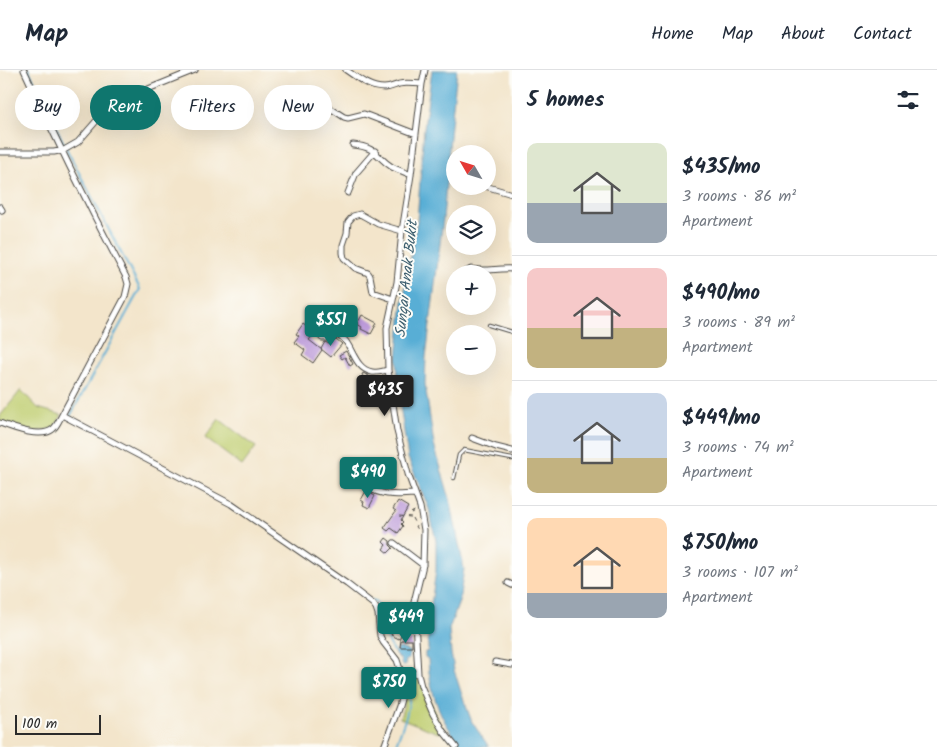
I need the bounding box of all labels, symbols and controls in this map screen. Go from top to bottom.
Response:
text: Map [25,15,68,54]
text: Home [651,20,694,49]
text: Map [722,20,753,49]
text: About [781,20,825,49]
text: Contact [853,20,912,49]
text: 5 homes [527,84,604,117]
chip: Buy [15,85,80,130]
chip: Rent [90,85,161,130]
chip: Filters [171,85,254,130]
chip: New [264,85,332,130]
icon: filters [894,86,922,114]
north arrow [446,145,496,195]
map controls [446,145,496,375]
text: $435/mo [682,151,761,184]
icon: home [567,163,627,223]
text: 3 rooms · 86 m² [682,184,796,209]
button: layers [446,205,496,255]
text: Apartment [682,209,753,234]
water label: Sungai Anak Bukit [389,217,425,339]
button: + [446,265,496,315]
text: $490/mo [682,277,760,310]
icon: home [567,288,627,348]
pin: $551 [301,304,361,347]
text: $551 [316,308,346,333]
text: 3 rooms · 89 m² [682,310,795,335]
button: − [446,325,496,375]
text: Apartment [682,335,753,360]
pin: $435 [355,374,415,417]
text: $435 [367,378,403,403]
text: $449/mo [682,402,761,435]
icon: home [567,413,627,473]
text: 3 rooms · 74 m² [682,435,794,460]
pin: $490 [338,456,398,499]
text: $490 [351,460,385,485]
text: Apartment [682,460,753,485]
text: $750/mo [682,527,758,560]
icon: home [567,538,627,598]
text: 3 rooms · 107 m² [682,560,798,585]
text: Apartment [682,585,753,610]
pin: $449 [376,602,436,644]
text: $449 [388,605,424,630]
pin: $750 [359,666,419,709]
text: $750 [372,670,406,695]
scale bar [15,712,101,735]
text: 100 m [22,713,57,735]

